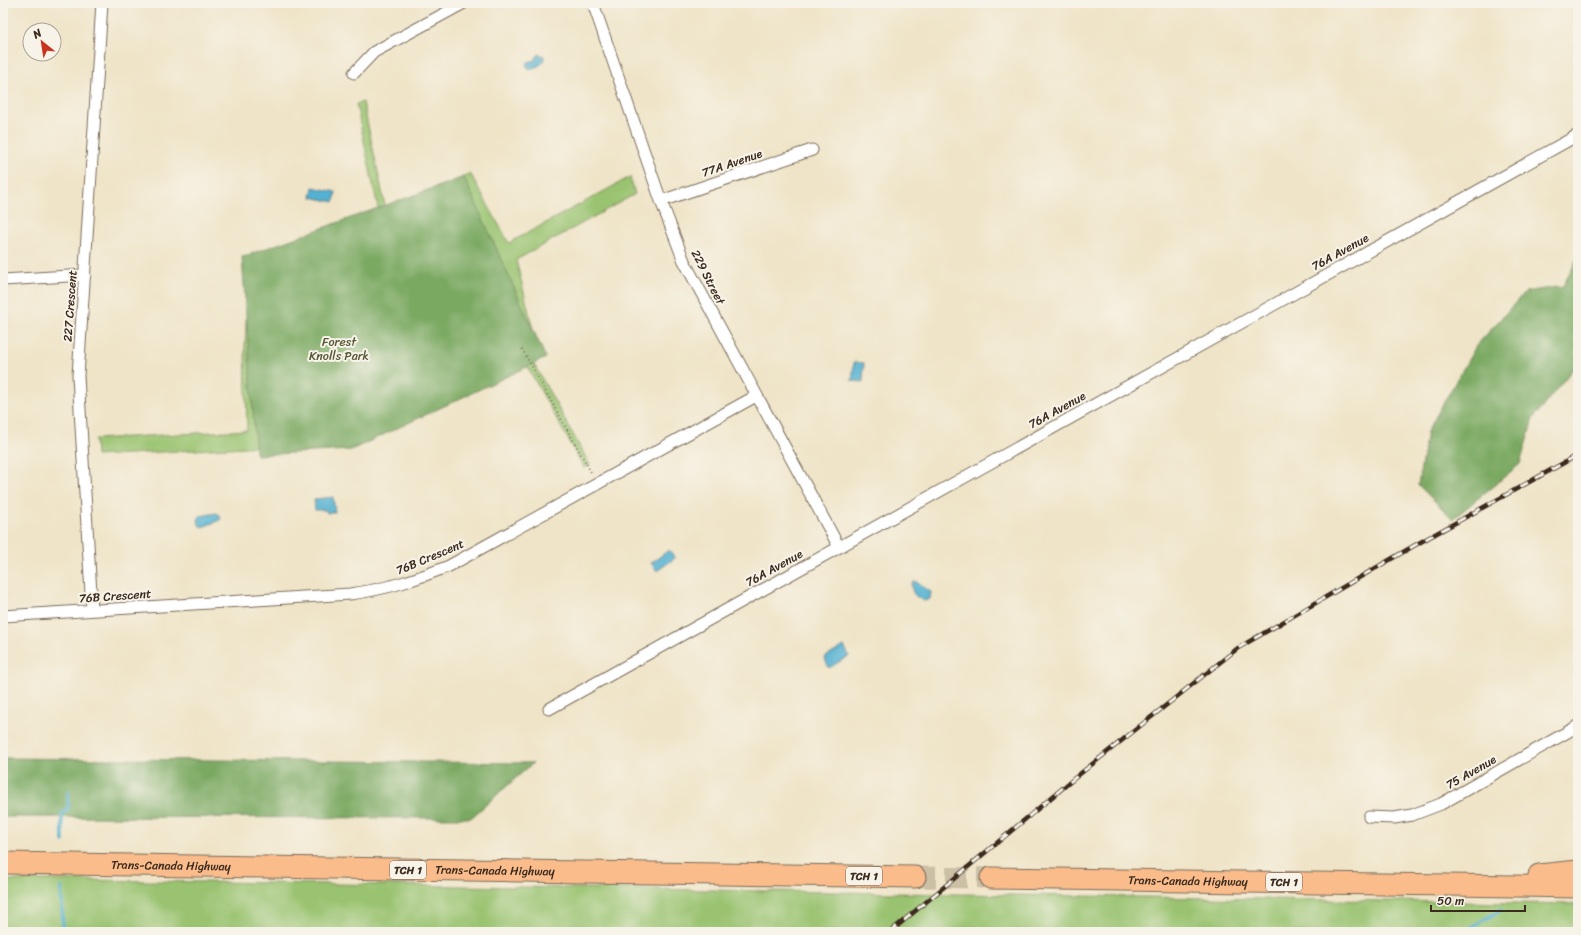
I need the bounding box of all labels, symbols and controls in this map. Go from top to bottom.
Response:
north arrow [22,22,62,62]
text: N [28,23,46,44]
street label: 77A Avenue [699,142,766,184]
street label: 76A Avenue [1307,227,1373,277]
street label: 229 Street [685,246,732,309]
street label: 227 Crescent [57,269,83,343]
park label: Forest Knolls Park [309,331,369,367]
street label: 76A Avenue [1024,385,1090,435]
street label: 76B Crescent [392,533,468,581]
street label: 76A Avenue [741,543,807,593]
street label: 76B Crescent [78,583,152,609]
street label: 75 Avenue [1441,748,1501,795]
street label: Trans-Canada Highway [111,854,232,878]
street label: Trans-Canada Highway [435,859,556,882]
road number: TCH 1 [390,861,426,879]
road number: TCH 1 [846,867,882,885]
street label: Trans-Canada Highway [1128,869,1249,893]
road number: TCH 1 [1266,873,1302,891]
scale bar [1431,887,1525,913]
text: 50 m [1437,890,1464,912]

